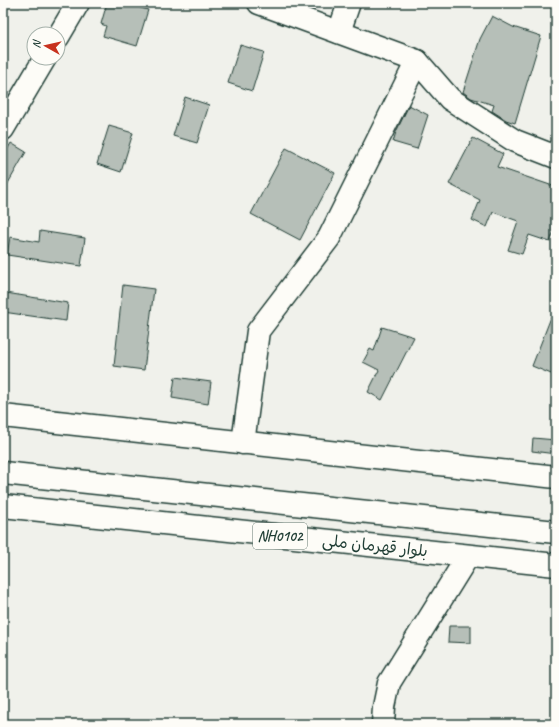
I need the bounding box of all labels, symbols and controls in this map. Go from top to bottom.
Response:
north arrow [26,26,66,66]
text: N [29,38,44,49]
road number: NH0102 [253,523,307,549]
street label: بلوار قهرمان ملی [321,531,429,561]

